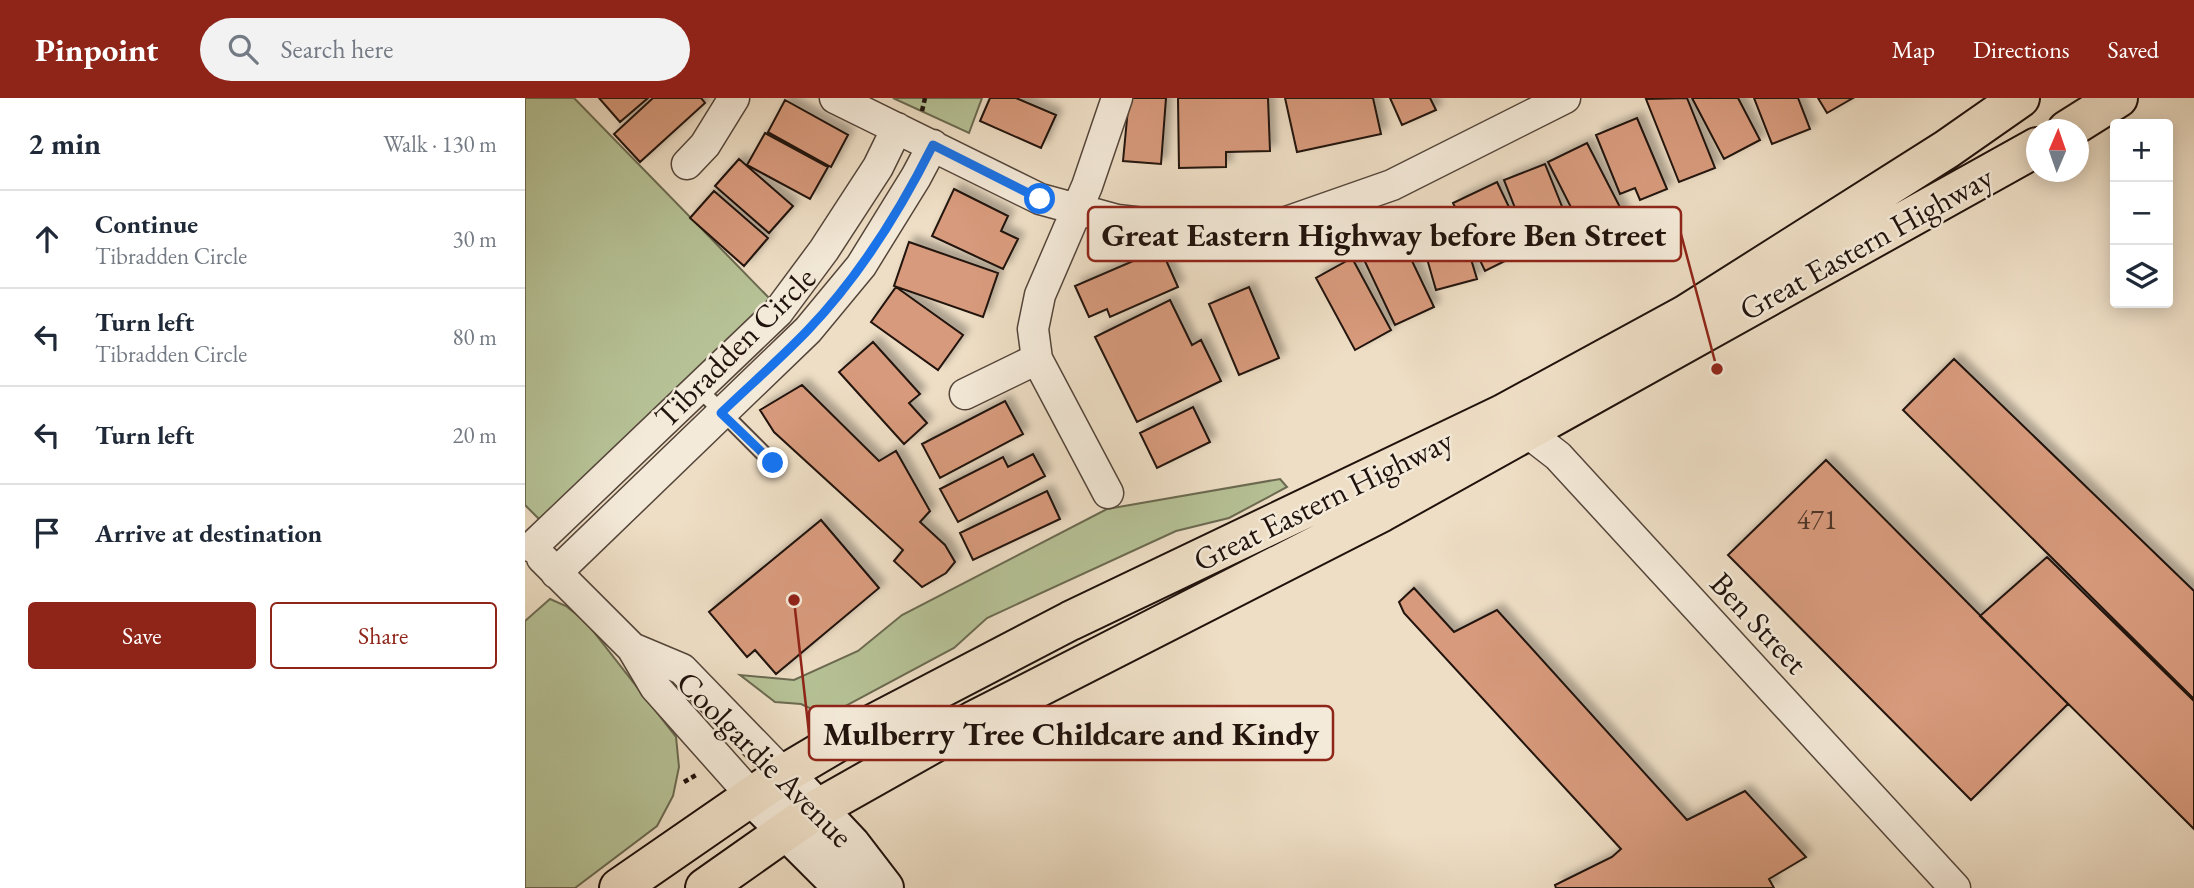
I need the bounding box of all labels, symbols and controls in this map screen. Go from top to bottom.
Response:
search box [200,18,690,81]
text: Pinpoint [35,28,158,71]
icon: search [224,30,262,68]
text: Search here [280,32,393,66]
text: Map [1892,34,1935,65]
text: Directions [1973,34,2070,65]
text: Saved [2108,34,2159,65]
north arrow [2026,119,2089,182]
map controls [2110,119,2173,308]
button: + [2110,119,2173,182]
text: 2 min [28,124,101,163]
text: Walk · 130 m [383,129,497,159]
street label: Great Eastern Highway [1732,155,2001,330]
button: − [2110,182,2173,245]
route start [1024,183,1055,214]
text: Continue [95,207,198,241]
callout: Great Eastern Highway before Ben Street [1088,207,1681,261]
text: Great Eastern Highway before Ben Street [1102,213,1667,256]
icon: ahead [28,220,66,258]
text: 30 m [452,224,497,254]
text: Tibradden Circle [95,241,247,271]
button: layers [2110,245,2173,308]
street label: Tibradden Circle [645,257,825,437]
text: Turn left [95,305,194,339]
icon: left [28,318,66,356]
text: 80 m [452,322,497,352]
text: Tibradden Circle [95,339,247,369]
icon: left [28,416,66,454]
text: Turn left [95,418,194,452]
street label: Great Eastern Highway [1186,418,1461,581]
text: 20 m [452,420,497,450]
route end [757,447,788,478]
house number: 471 [1797,501,1837,537]
icon: arrive [28,514,66,552]
text: Arrive at destination [95,516,322,550]
street label: Ben Street [1701,563,1817,683]
button: Save [28,602,256,669]
button: Share [270,602,497,669]
street label: Coolgardie Avenue [668,662,862,856]
callout: Mulberry Tree Childcare and Kindy [809,706,1333,760]
text: Mulberry Tree Childcare and Kindy [823,712,1320,755]

